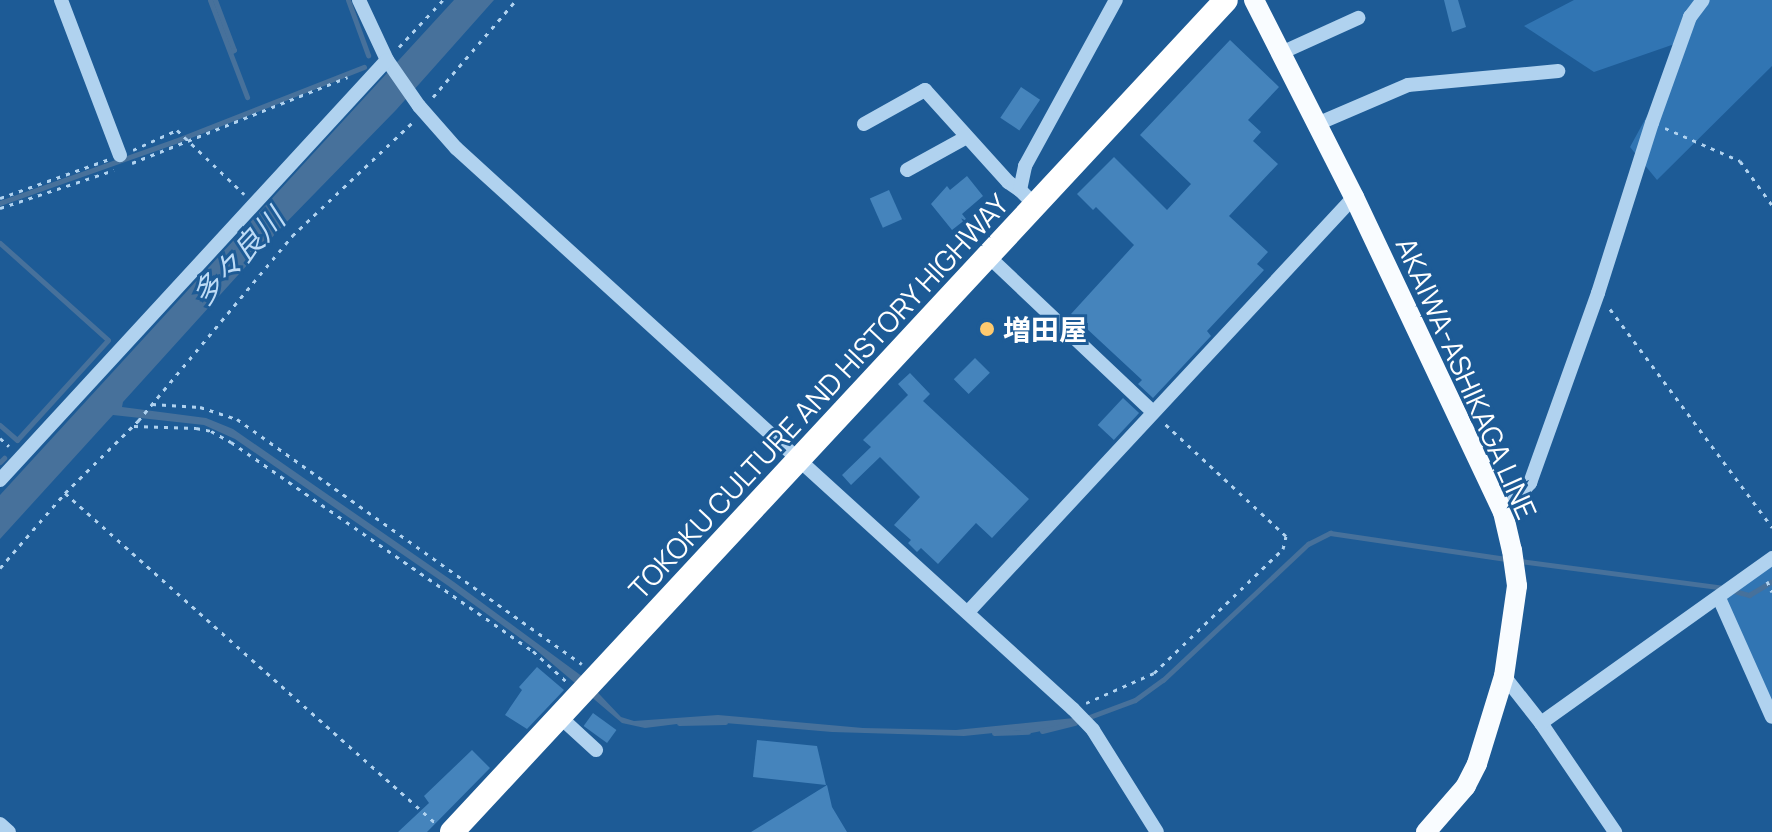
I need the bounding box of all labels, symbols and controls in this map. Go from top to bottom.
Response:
street label: TOKOKU CULTURE AND HISTORY HIGHWAY [621,186,1015,606]
water label: 多々良川 [184,201,292,313]
street label: AKAIWA-ASHIKAGA LINE [1390,232,1544,524]
place label: 増田屋 [1003,312,1087,346]
marker: 増田屋 [978,320,996,338]

